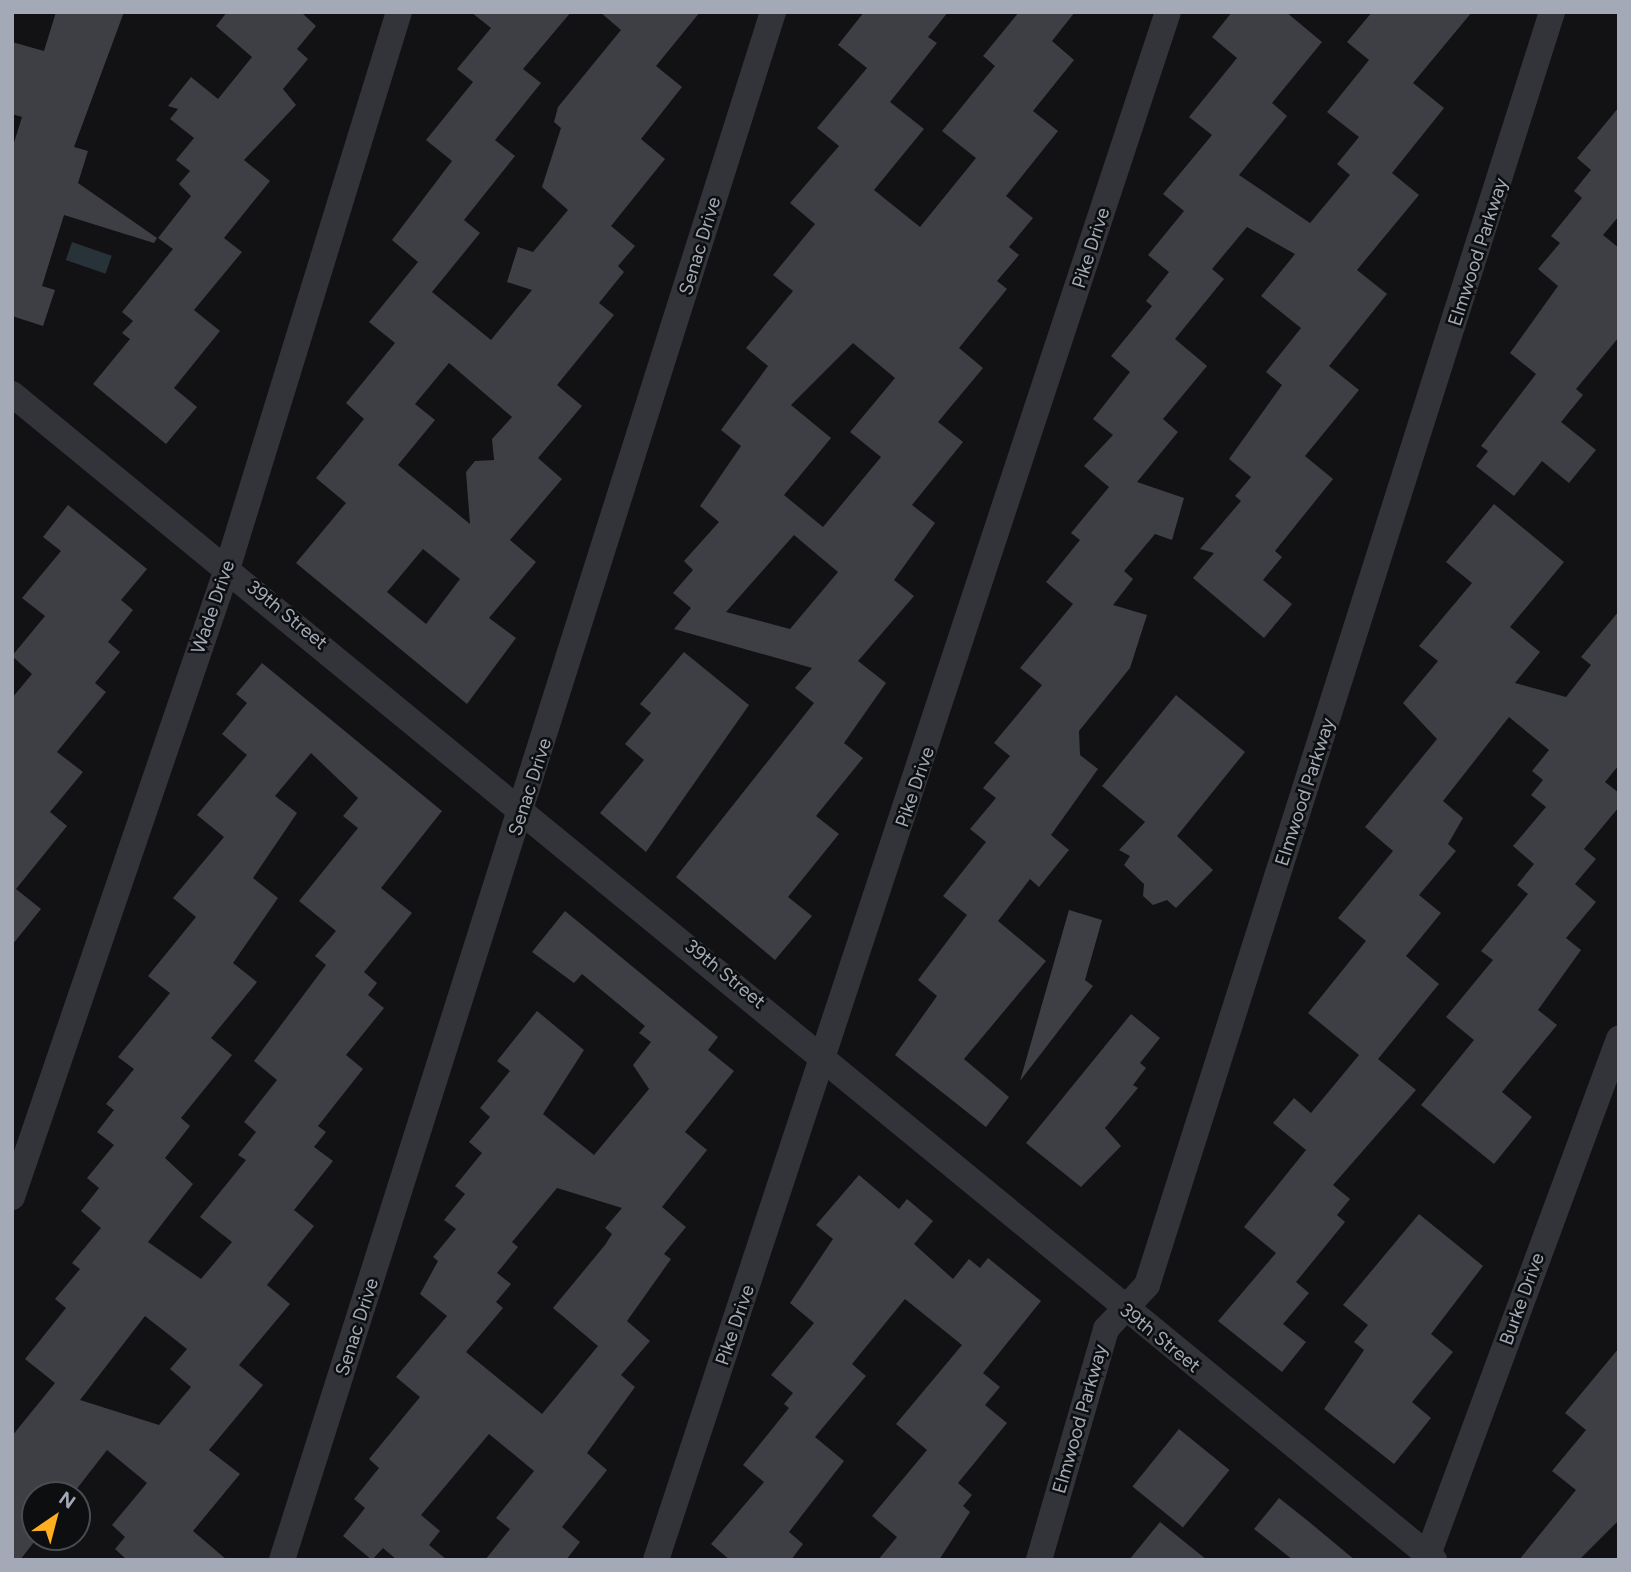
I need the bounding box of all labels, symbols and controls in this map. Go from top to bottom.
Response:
street label: Elmwood Parkway [1443,175,1513,329]
street label: Senac Drive [674,194,726,298]
street label: Pike Drive [1067,205,1115,291]
street label: Wade Drive [186,557,240,657]
street label: 39th Street [242,576,332,654]
street label: Elmwood Parkway [1270,715,1340,869]
street label: Senac Drive [504,735,556,839]
street label: Pike Drive [891,744,939,830]
street label: 39th Street [680,935,770,1013]
street label: Burke Drive [1495,1250,1549,1348]
street label: Senac Drive [331,1275,383,1379]
street label: Pike Drive [711,1282,759,1368]
street label: 39th Street [1115,1299,1205,1377]
street label: Elmwood Parkway [1048,1342,1112,1496]
north arrow [21,1481,91,1551]
text: N [55,1486,80,1514]

